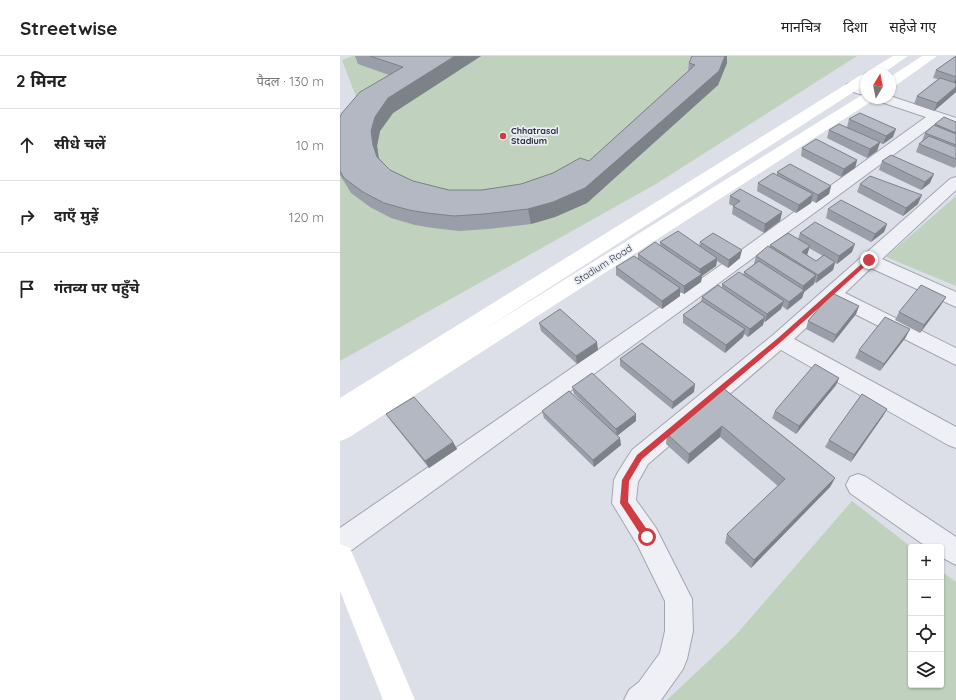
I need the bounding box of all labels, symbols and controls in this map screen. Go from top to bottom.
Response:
text: Streetwise [20,16,117,40]
text: मानचित्र [781,18,821,36]
text: दिशा [843,18,867,36]
text: सहेजे गए [889,18,936,36]
north arrow [860,68,896,104]
text: 2 मिनट [16,70,66,91]
text: पैदल · 130 m [257,73,324,89]
place label: Chhatrasal Stadium [511,125,558,146]
marker: Chhatrasal Stadium [498,131,508,141]
icon: ahead [16,134,38,156]
text: सीधे चलें [54,134,105,153]
text: 10 m [296,137,324,153]
icon: right [16,206,38,228]
text: दाएँ मुड़ें [54,206,98,225]
text: 120 m [289,209,324,225]
street label: Stadium Road [572,242,635,287]
route end [860,251,878,269]
icon: arrive [16,278,38,300]
text: गंतव्य पर पहुँचे [54,278,140,297]
route start [638,528,656,546]
map controls [908,544,944,688]
button: + [908,544,944,580]
button: − [908,580,944,616]
button: locate [908,616,944,652]
button: layers [908,652,944,688]

